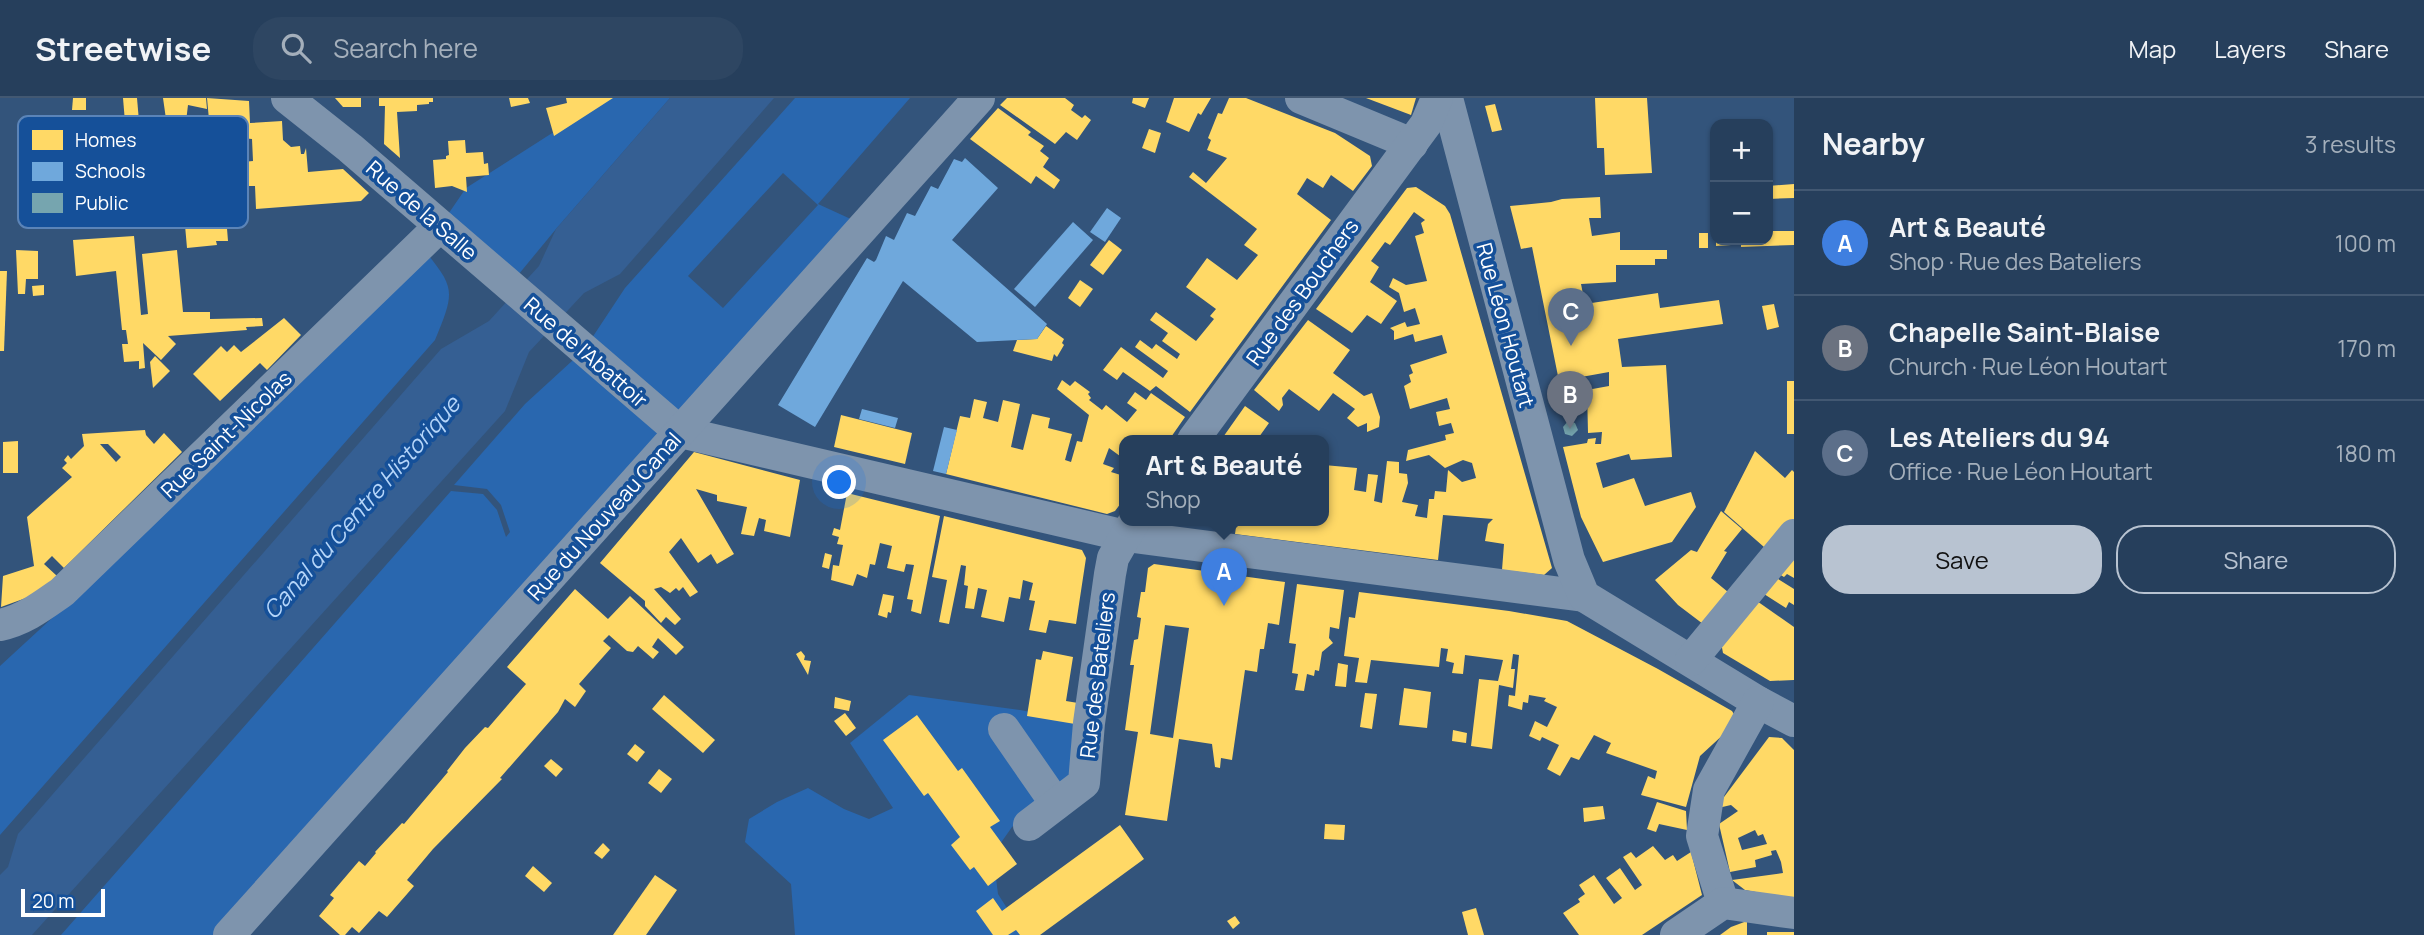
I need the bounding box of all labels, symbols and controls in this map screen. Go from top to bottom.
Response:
search box [253,17,743,80]
text: Streetwise [35,26,211,71]
icon: search [277,29,315,67]
text: Search here [333,30,478,66]
text: Map [2129,32,2176,65]
text: Layers [2214,32,2286,65]
text: Share [2324,32,2389,65]
legend [18,116,248,228]
map controls [1710,119,1773,245]
button: + [1710,119,1773,182]
text: Nearby [1822,123,1925,164]
text: Homes [75,127,136,153]
text: 3 results [2305,128,2396,160]
street label: Rue de la Salle [361,154,483,266]
text: Schools [75,158,145,184]
button: − [1710,182,1773,245]
text: Public [75,190,128,216]
text: Art & Beauté [1889,209,2046,245]
street label: Rue des Bouchers [1239,213,1365,371]
text: A [1837,227,1853,259]
text: 100 m [2335,227,2396,259]
street label: Rue Léon Houtart [1471,239,1541,411]
text: Shop · Rue des Bateliers [1889,245,2142,277]
pin: C [1548,288,1594,346]
street label: Rue de l'Abattoir [518,291,654,414]
text: Chapelle Saint-Blaise [1889,314,2160,350]
text: B [1838,332,1852,364]
text: 170 m [2337,332,2396,364]
text: Church · Rue Léon Houtart [1889,350,2167,382]
street label: Rue Saint-Nicolas [154,364,298,504]
pin: B [1547,371,1593,429]
water label: Canal du Centre Historique [255,387,468,625]
text: Les Ateliers du 94 [1889,419,2110,455]
street label: Rue du Nouveau Canal [521,426,687,606]
popup [1119,435,1329,526]
text: C [1837,437,1854,469]
text: 180 m [2336,437,2396,469]
text: Art & Beauté [1146,447,1302,483]
text: Office · Rue Léon Houtart [1889,455,2153,487]
your location [822,465,856,499]
text: Shop [1146,483,1201,515]
button: Save [1822,525,2102,594]
button: Share [2116,525,2396,594]
pin: A [1201,548,1247,606]
street label: Rue des Bateliers [1073,590,1121,760]
scale bar [21,886,105,918]
text: 20 m [32,888,74,914]

